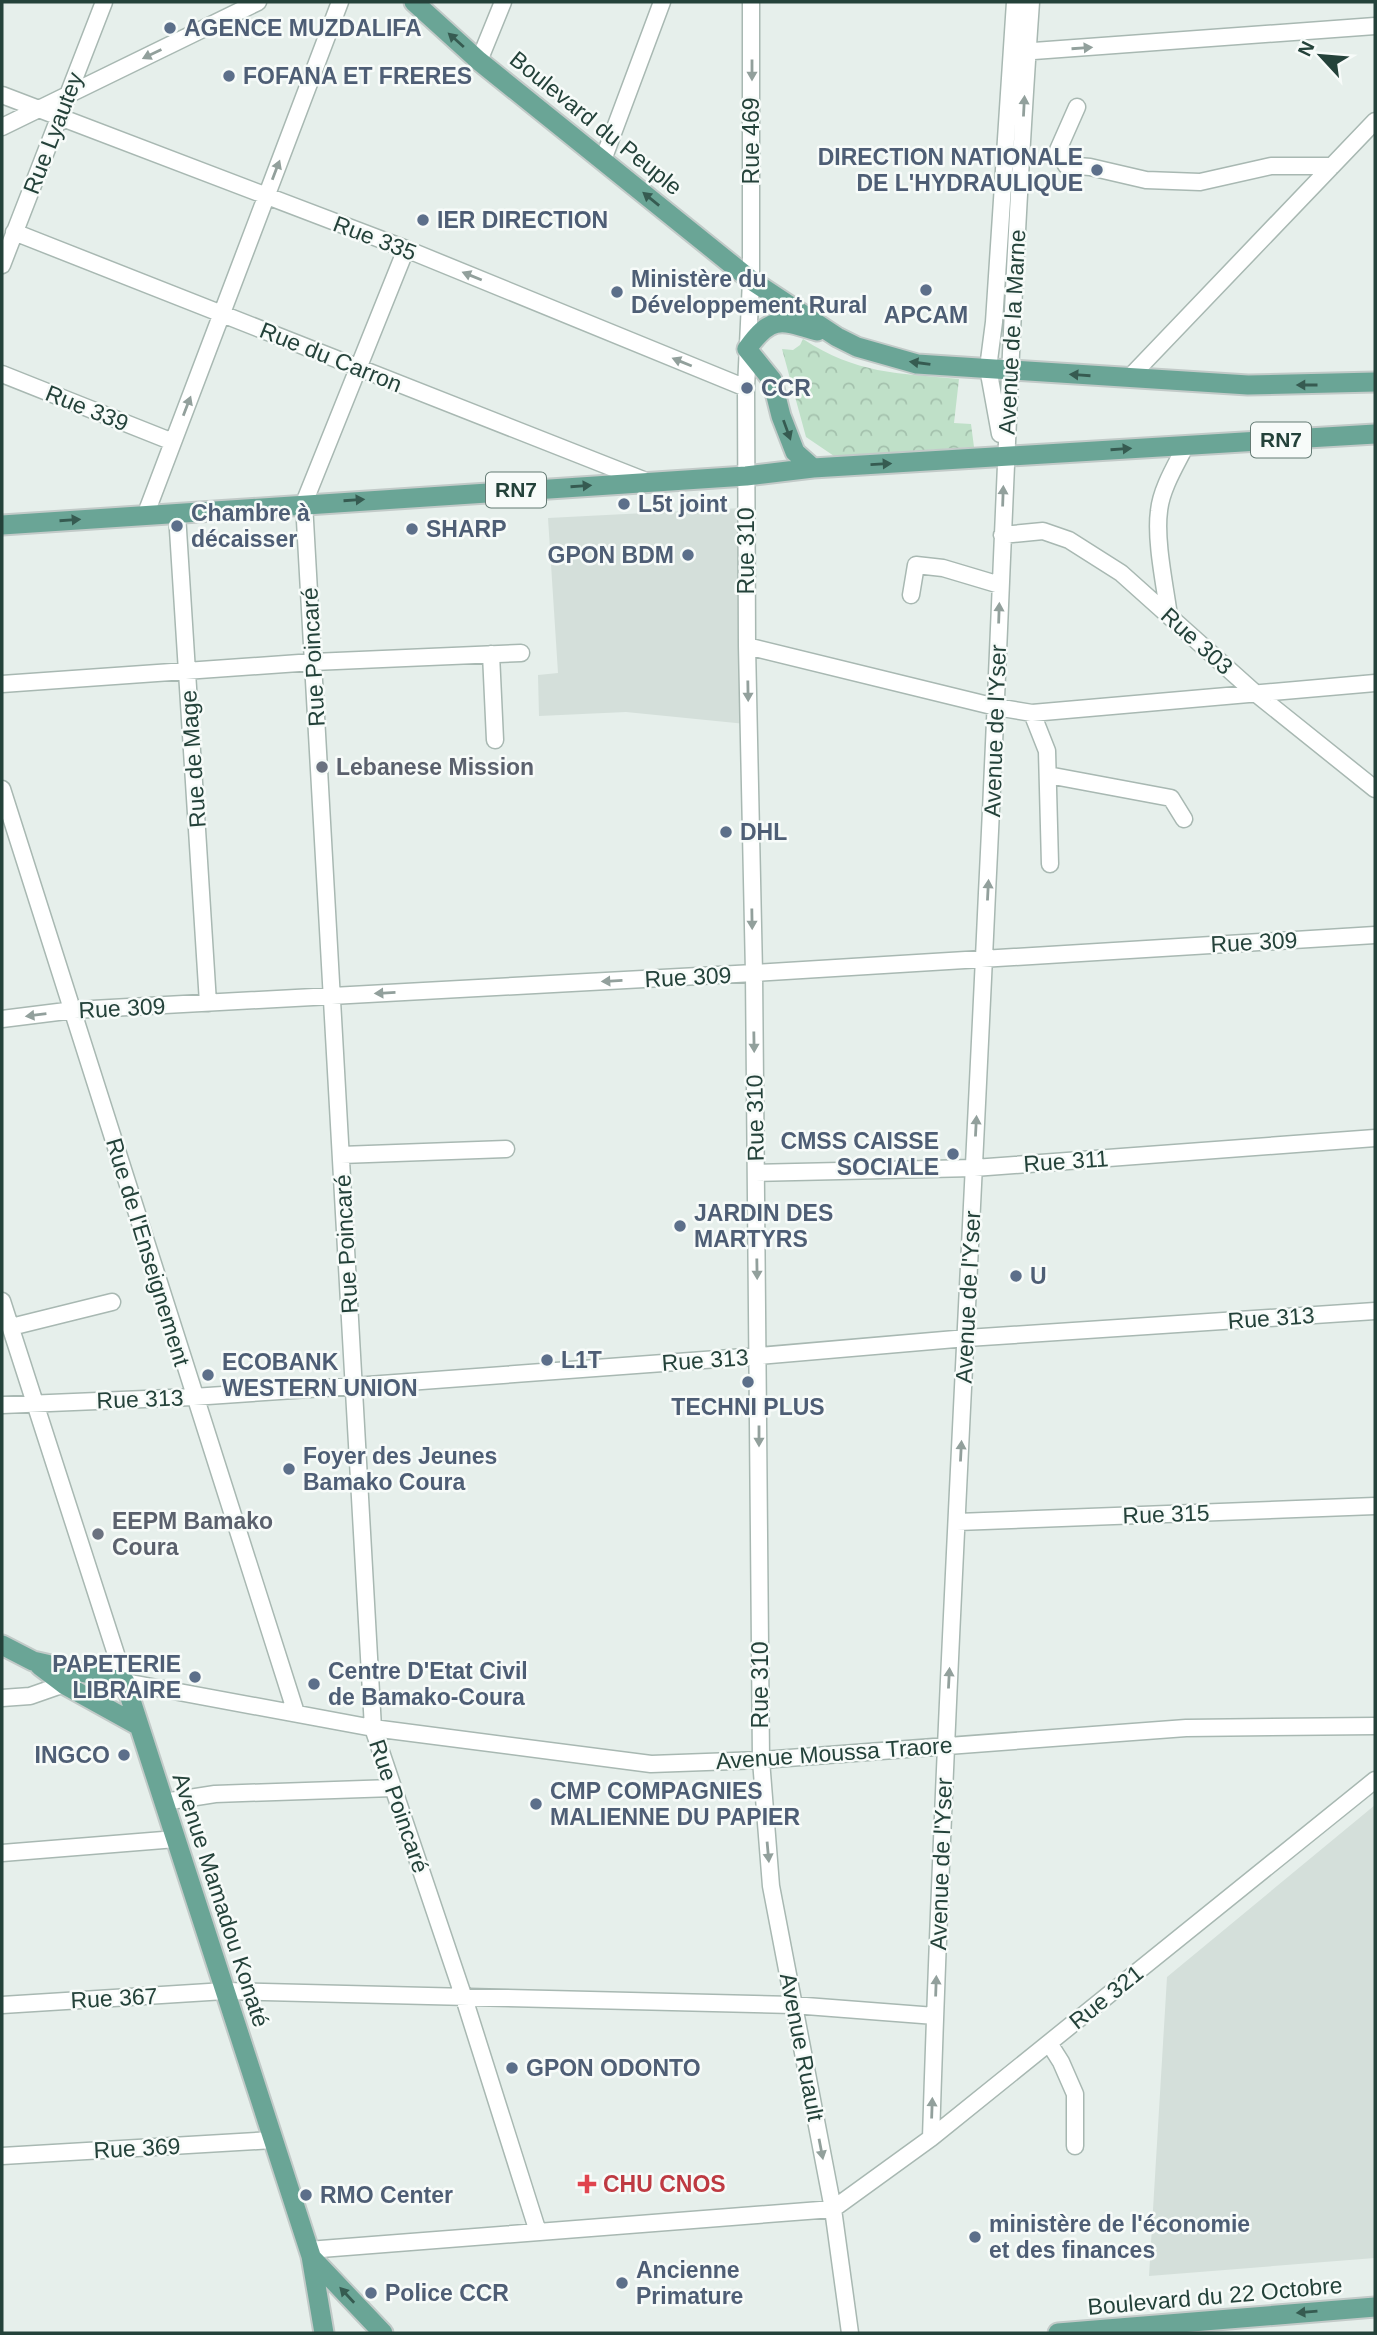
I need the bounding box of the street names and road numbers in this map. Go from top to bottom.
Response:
street label: Boulevard du Peuple [505,46,687,200]
street label: Rue Lyautey [18,68,88,198]
street label: Rue 469 [738,98,764,184]
street label: Rue 335 [330,210,420,266]
street label: Avenue de la Marne [994,229,1030,435]
street label: Rue du Carron [256,317,406,397]
street label: Rue 339 [42,380,132,436]
road number: RN7 [1251,422,1311,458]
road number: RN7 [486,472,546,508]
street label: Rue 310 [733,508,759,594]
street label: Rue Poincaré [296,587,330,727]
street label: Rue 303 [1156,602,1238,680]
street label: Avenue de l'Yser [979,644,1011,818]
street label: Rue de Mage [175,689,211,829]
street label: Rue 309 [1210,927,1298,957]
street label: Rue 309 [644,962,732,992]
street label: Rue 309 [78,993,166,1023]
street label: Rue 310 [741,1074,769,1162]
street label: Rue de l'Enseignement [101,1135,195,1370]
street label: Rue 311 [1023,1145,1109,1177]
street label: Rue Poincaré [329,1174,363,1314]
street label: Avenue de l'Yser [950,1210,986,1384]
street label: Rue 313 [1227,1302,1315,1334]
street label: Rue 313 [661,1344,749,1376]
street label: Rue 313 [96,1384,184,1414]
street label: Rue 315 [1122,1499,1210,1529]
street label: Rue 310 [747,1642,773,1728]
street label: Avenue Moussa Traore [715,1732,953,1774]
street label: Rue Poincaré [364,1736,434,1876]
street label: Avenue Mamadou Konaté [168,1770,274,2030]
street label: Avenue de l'Yser [925,1777,957,1951]
street label: Rue 321 [1064,1960,1148,2034]
street label: Avenue Ruault [775,1971,829,2124]
street label: Rue 367 [70,1983,158,2013]
street label: Rue 369 [93,2133,181,2163]
street label: Boulevard du 22 Octobre [1086,2272,1344,2320]

